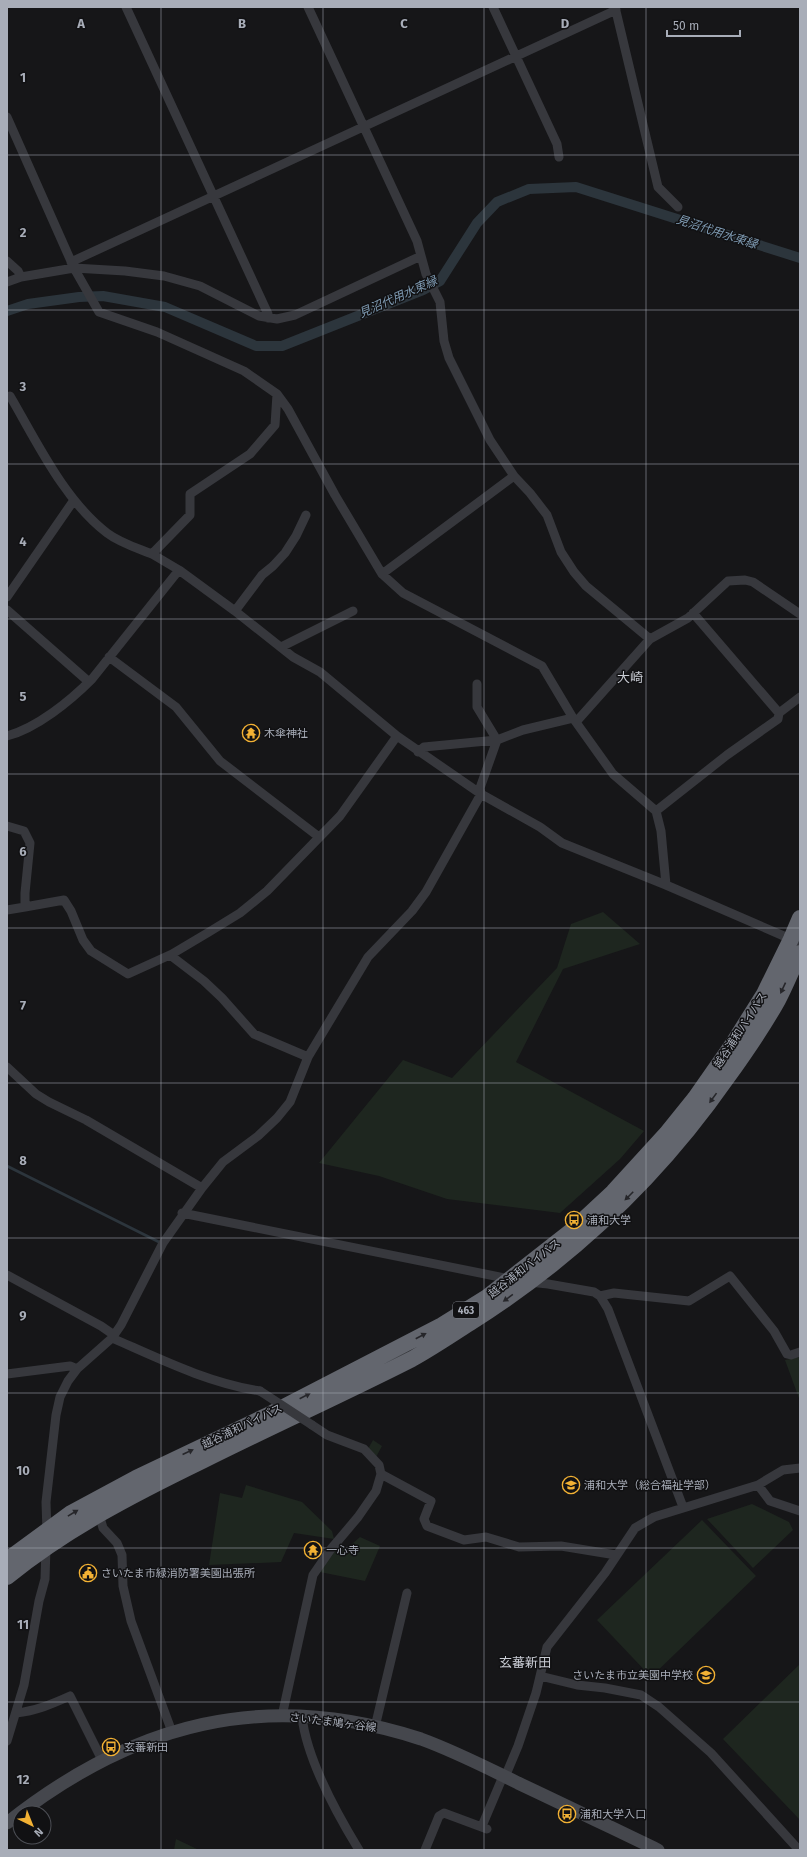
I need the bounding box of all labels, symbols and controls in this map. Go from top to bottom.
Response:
scale bar [667,12,740,38]
text: A [76,16,85,31]
text: B [238,16,246,31]
text: C [400,16,408,31]
text: D [561,16,570,31]
text: 50 m [673,19,699,33]
text: 1 [20,70,26,85]
water label: 見沼代用水東縁 [675,212,761,252]
text: 2 [20,225,27,240]
water label: 見沼代用水東縁 [357,273,441,320]
text: 3 [19,379,27,394]
text: 4 [19,534,27,549]
district label: 大崎 [617,670,643,685]
text: 5 [20,689,27,704]
temple icon: 木傘神社 [241,723,261,743]
place label: 木傘神社 [264,727,308,740]
text: 6 [19,844,27,859]
one-way arrow [780,983,786,994]
street label: 越谷浦和バイパス [711,990,770,1071]
text: 7 [20,998,26,1013]
one-way arrow [709,1092,718,1103]
text: 8 [19,1153,27,1168]
one-way arrow [624,1191,634,1201]
bus stop icon: 浦和大学 [564,1210,584,1230]
place label: 浦和大学 [587,1214,631,1227]
street label: 越谷浦和バイパス [486,1236,563,1301]
one-way arrow [503,1294,514,1302]
road number: 463 [453,1302,479,1318]
text: 9 [19,1308,27,1323]
one-way arrow [415,1333,426,1340]
one-way arrow [299,1393,311,1399]
street label: 越谷浦和バイパス [200,1401,285,1452]
one-way arrow [182,1449,194,1455]
text: 10 [16,1463,30,1478]
school or university icon: 浦和大学（総合福祉学部） [561,1475,581,1495]
place label: 浦和大学（総合福祉学部） [584,1479,716,1492]
one-way arrow [67,1509,79,1516]
temple icon: 一心寺 [303,1540,323,1560]
place label: 一心寺 [326,1544,359,1557]
public building icon: さいたま市緑消防署美園出張所 [78,1563,98,1583]
place label: さいたま市緑消防署美園出張所 [101,1567,256,1580]
text: 11 [17,1617,29,1632]
district label: 玄蕃新田 [499,1655,551,1670]
school or university icon: さいたま市立美園中学校 [696,1665,716,1685]
place label: さいたま市立美園中学校 [572,1669,693,1682]
street label: さいたま鳩ヶ谷線 [289,1711,377,1734]
bus stop icon: 玄蕃新田 [101,1737,121,1757]
place label: 玄蕃新田 [124,1741,168,1754]
text: 12 [17,1772,30,1787]
bus stop icon: 浦和大学入口 [557,1804,577,1824]
north arrow [12,1805,52,1845]
place label: 浦和大学入口 [580,1808,646,1821]
text: N [31,1825,46,1839]

